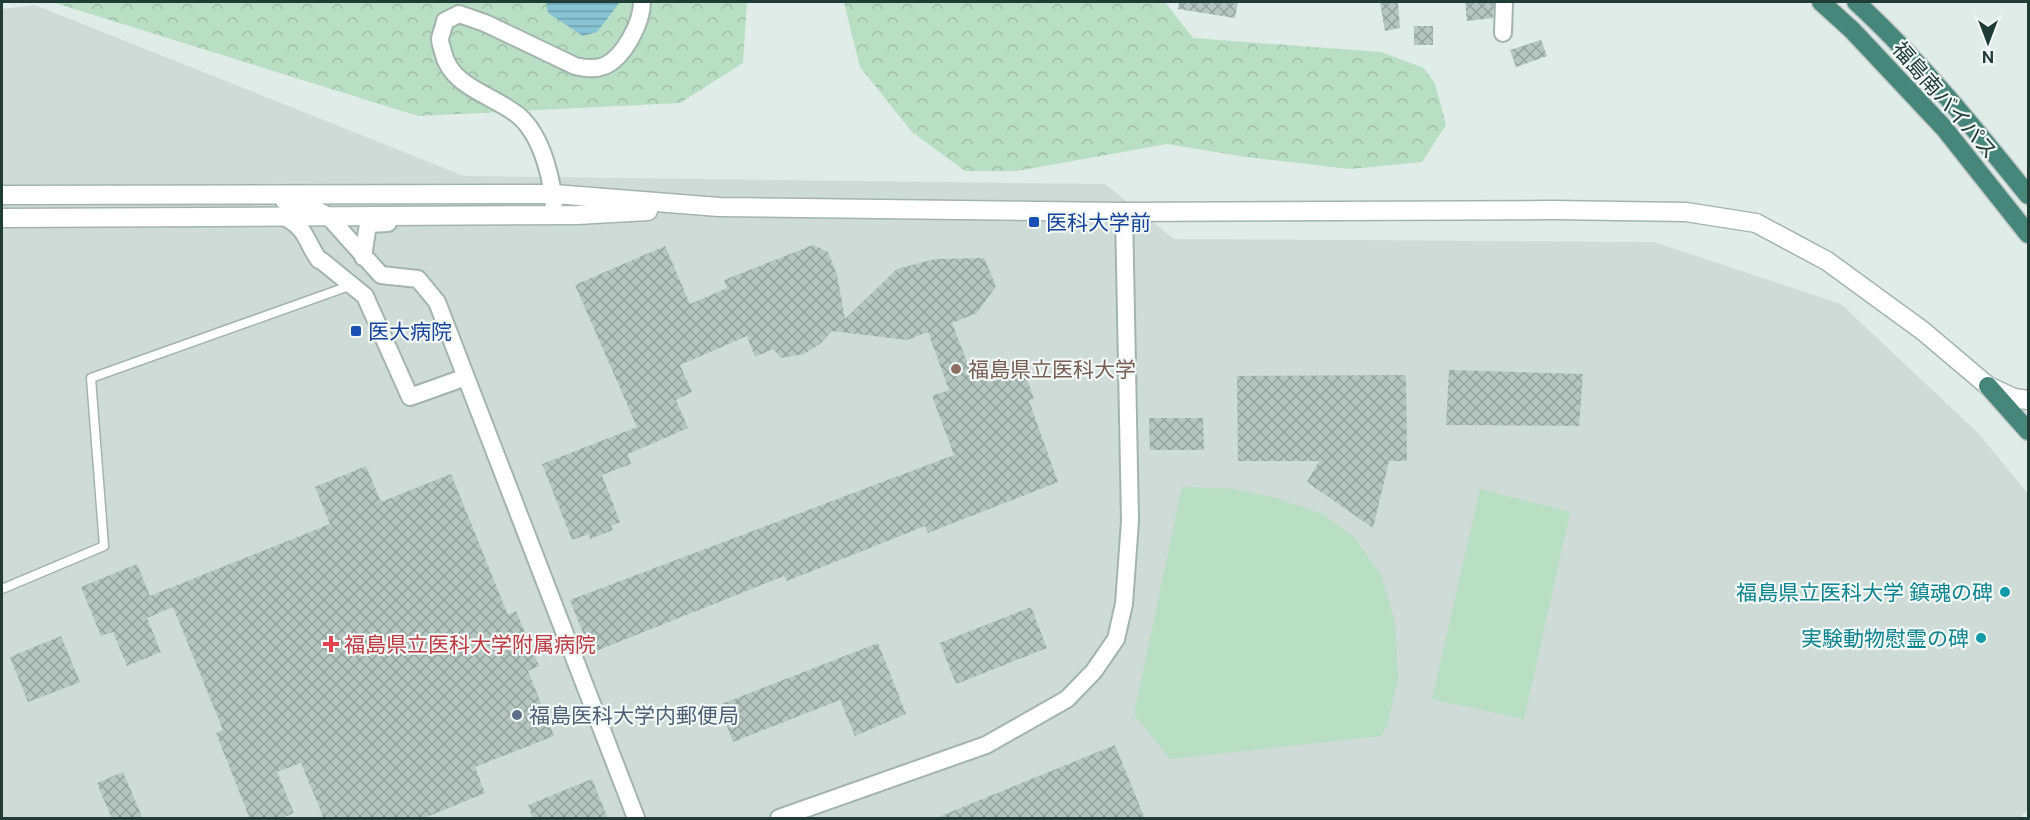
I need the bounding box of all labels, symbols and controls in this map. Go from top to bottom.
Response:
north arrow [1958,12,2018,72]
street label: 福島南バイパス [1887,36,2003,164]
text: N [1982,47,1994,66]
place label: 医科大学前 [1046,210,1151,235]
marker: 医科大学前 [1027,215,1041,229]
place label: 医大病院 [368,319,452,344]
marker: 医大病院 [349,324,363,338]
place label: 福島県立医科大学 [968,357,1136,382]
marker: 福島県立医科大学 [949,362,963,376]
place label: 福島県立医科大学 鎮魂の碑 [1736,580,1993,605]
marker: 福島県立医科大学 鎮魂の碑 [1998,585,2012,599]
place label: 実験動物慰霊の碑 [1801,626,1969,651]
marker: 実験動物慰霊の碑 [1974,631,1988,645]
place label: 福島県立医科大学附属病院 [344,632,596,657]
marker: 福島県立医科大学附属病院 [322,635,340,653]
place label: 福島医科大学内郵便局 [529,703,739,728]
marker: 福島医科大学内郵便局 [510,708,524,722]

